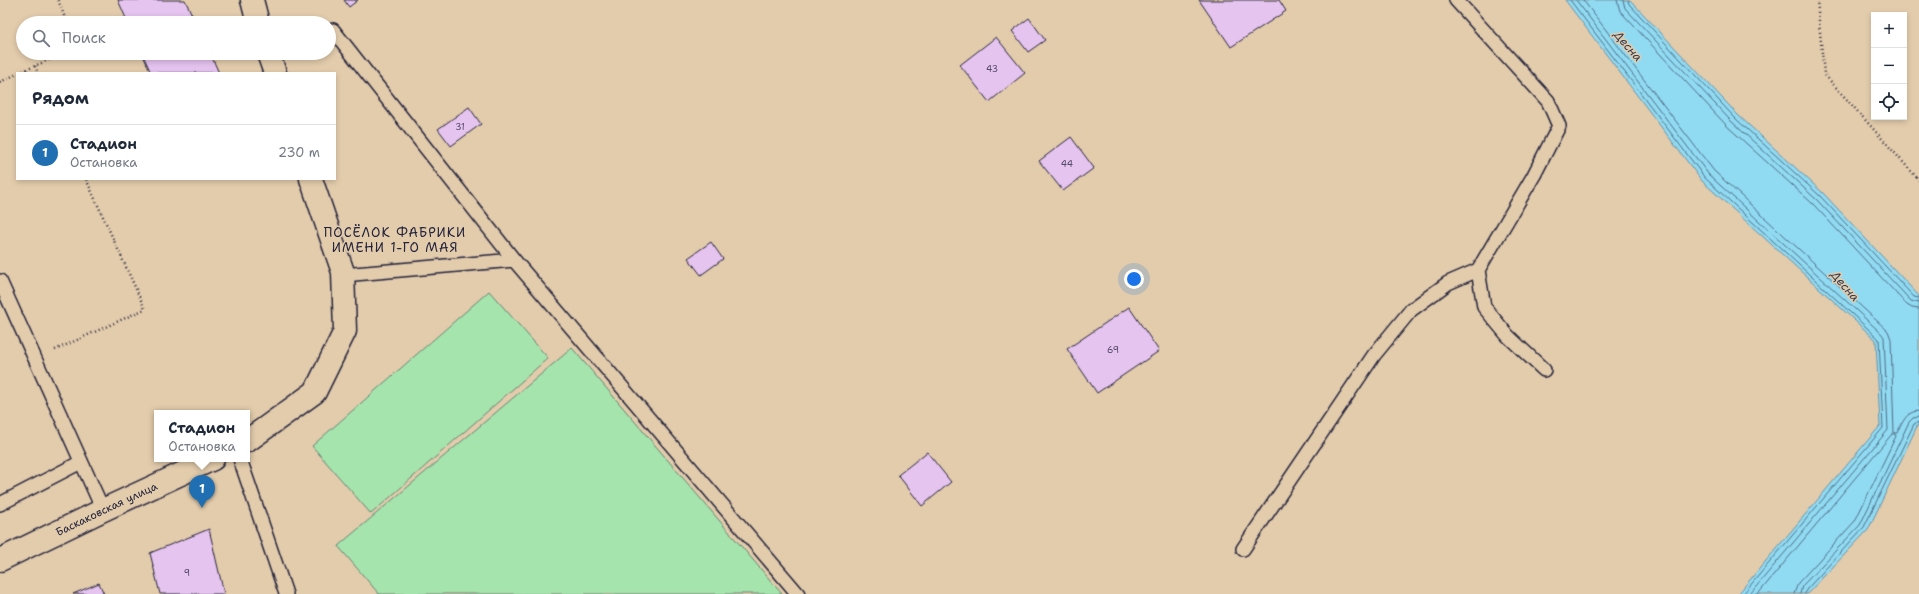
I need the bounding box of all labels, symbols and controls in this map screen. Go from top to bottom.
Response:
map controls [1871,12,1907,120]
button: + [1871,12,1907,48]
search box [16,16,336,60]
water label: Десна [1609,26,1646,65]
icon: search [30,27,52,49]
text: Поиск [62,28,106,48]
button: − [1871,48,1907,84]
house number: 43 [986,63,998,75]
button: locate [1871,84,1907,120]
text: Рядом [32,87,89,109]
house number: 31 [455,121,465,133]
text: Стадион [70,134,137,154]
text: 1 [42,144,48,161]
text: 230 m [278,144,320,161]
text: Остановка [70,154,137,171]
house number: 44 [1061,158,1073,170]
district label: ПОСЁЛОК ФАБРИКИ ИМЕНИ 1-ГО МАЯ [324,224,466,256]
water label: Десна [1826,266,1863,305]
your location [1124,269,1144,289]
house number: 69 [1107,344,1119,356]
popup [154,410,250,462]
text: Стадион [168,418,235,438]
text: Остановка [168,438,236,455]
pin: 1 [189,475,215,508]
street label: Баскаковская улица [53,479,160,540]
house number: 9 [184,567,190,579]

